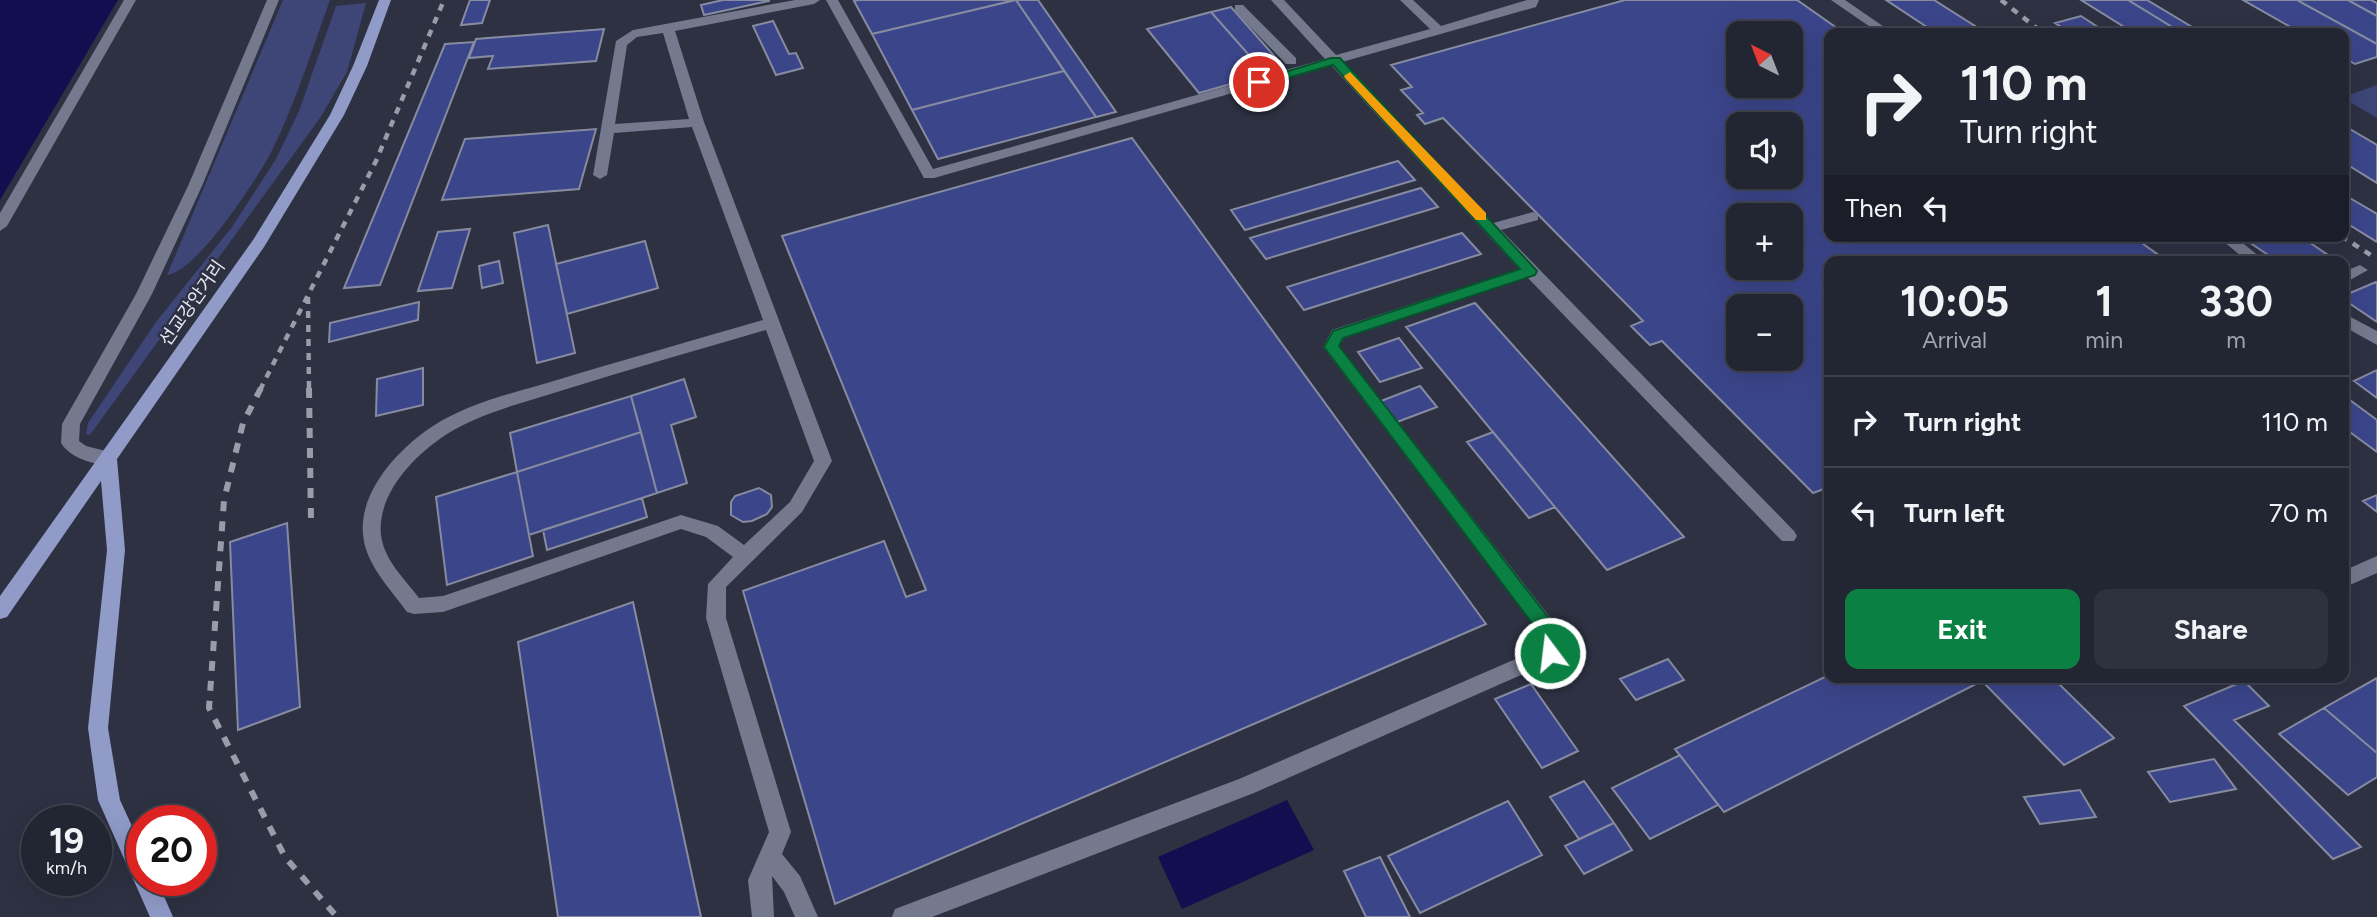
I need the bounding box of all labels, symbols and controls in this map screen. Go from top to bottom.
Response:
north arrow [1726,21,1802,98]
map controls [1726,21,1803,371]
pin [1229,52,1289,112]
text: 110 m [1960,53,2088,112]
icon: right [1845,56,1936,147]
icon: arrive [1240,63,1278,101]
button: sound [1726,112,1803,189]
text: Turn right [1960,113,2098,151]
icon: left [1917,189,1955,227]
text: Then [1845,192,1903,224]
button: + [1726,203,1803,280]
street label: 선교강안거리 [154,256,230,350]
text: 10:05 [1900,276,2009,327]
text: 1 [2095,276,2113,327]
text: 330 [2199,276,2273,327]
button: − [1726,294,1803,371]
text: Arrival [1922,326,1987,354]
text: min [2085,326,2123,354]
text: m [2226,326,2246,354]
icon: right [1845,403,1883,441]
text: Turn right [1904,406,2021,438]
text: 110 m [2261,406,2328,438]
icon: left [1845,494,1883,532]
text: Turn left [1904,497,2005,529]
text: 70 m [2269,497,2328,529]
button: Exit [1845,589,2080,669]
button: Share [2094,589,2328,669]
position arrow [1513,616,1587,690]
speed limit sign: 20 [126,805,217,896]
text: 19 [49,820,84,862]
text: km/h [46,857,87,879]

